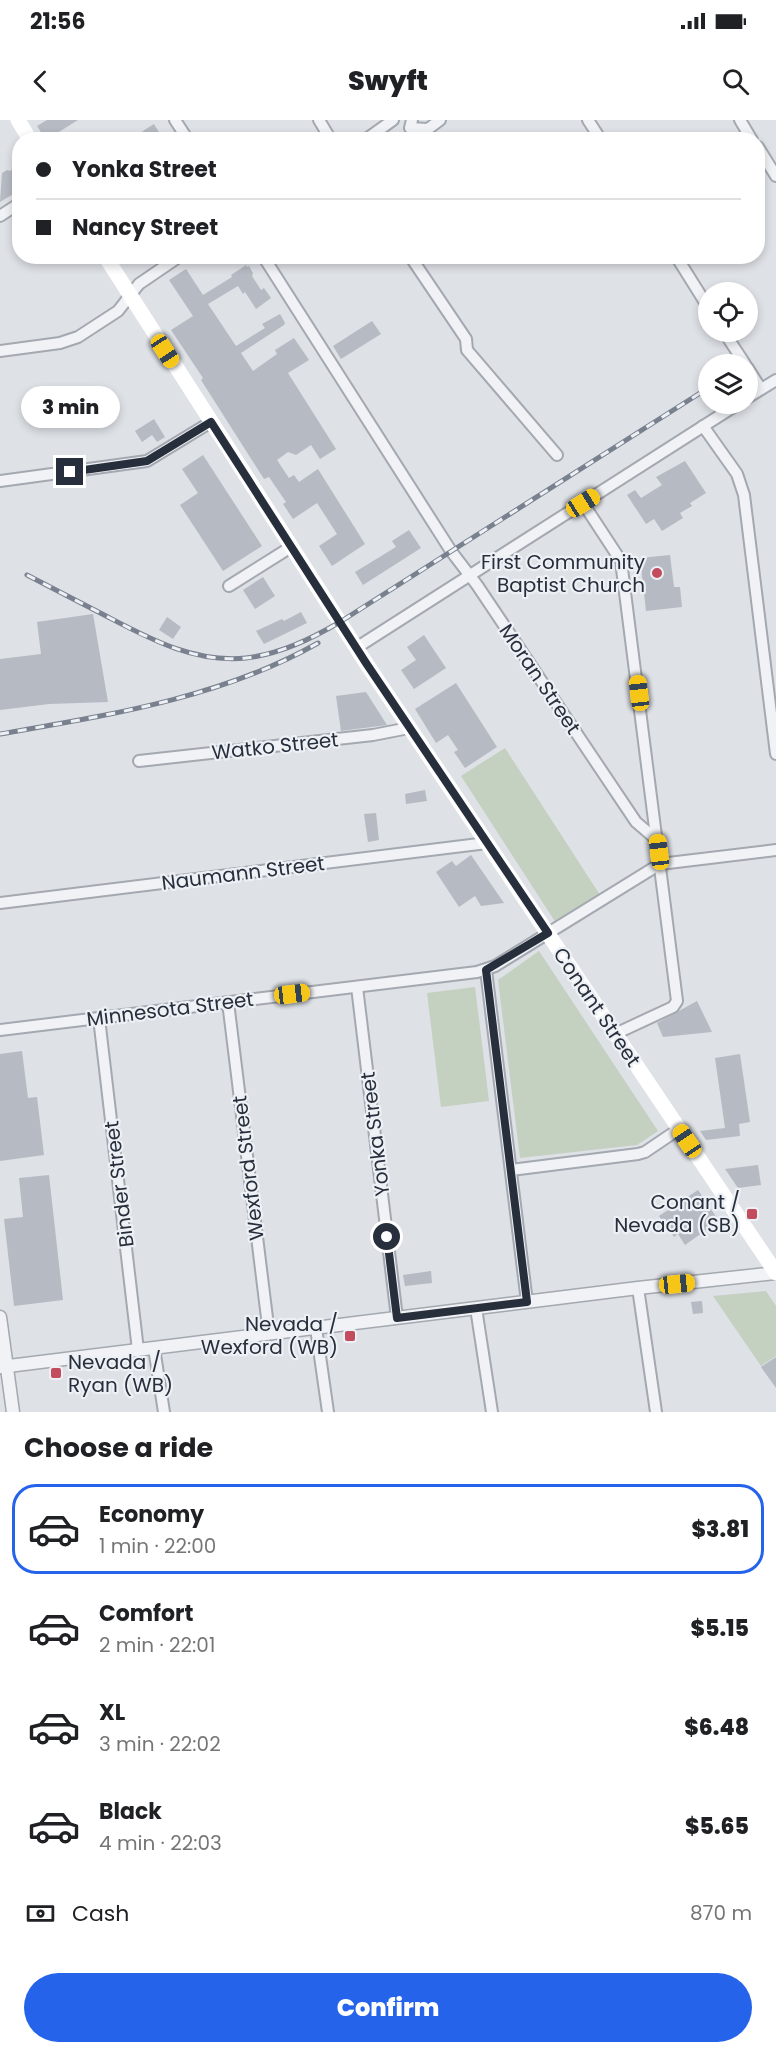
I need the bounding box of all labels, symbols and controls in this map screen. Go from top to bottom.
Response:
text: 21:56 [30,6,85,37]
text: Swyft [348,62,428,99]
icon: back [24,65,57,98]
icon: search [719,65,752,98]
text: Yonka Street [72,154,217,185]
text: Nancy Street [72,212,218,243]
map controls [698,282,758,414]
button: locate [698,282,758,342]
car [148,331,182,371]
button: layers [698,354,758,414]
callout: 3 min [20,385,119,427]
text: 3 min [42,393,99,421]
route end [56,458,83,485]
car [563,486,603,520]
place label: First Community Baptist Church [481,548,645,599]
marker: First Community Baptist Church [650,566,664,580]
street label: Moran Street [493,618,587,740]
car [628,674,650,712]
street label: Watko Street [210,725,340,767]
car [648,833,670,871]
street label: Naumann Street [160,849,326,897]
street label: Conant Street [547,942,647,1072]
car [273,983,311,1005]
street label: Minnesota Street [85,985,255,1033]
street label: Yonka Street [353,1070,397,1198]
street label: Wexford Street [225,1094,271,1242]
street label: Binder Street [97,1119,141,1249]
car [669,1121,705,1161]
place label: Conant / Nevada (SB) [614,1188,740,1239]
marker: Conant / Nevada (SB) [745,1207,759,1221]
route start [373,1223,400,1250]
car [658,1273,696,1295]
place label: Nevada / Wexford (WB) [201,1310,338,1361]
marker: Nevada / Wexford (WB) [343,1329,357,1343]
place label: Nevada / Ryan (WB) [68,1348,173,1399]
marker: Nevada / Ryan (WB) [49,1366,63,1380]
text: Choose a ride [24,1429,213,1466]
text: Economy [99,1499,204,1530]
icon: car [27,1502,81,1556]
text: $3.81 [692,1514,749,1545]
text: 1 min · 22:00 [99,1532,216,1560]
text: Comfort [99,1598,193,1629]
icon: car [27,1601,81,1655]
text: $5.15 [691,1613,749,1644]
text: 2 min · 22:01 [99,1631,215,1659]
text: XL [99,1697,125,1728]
icon: car [27,1700,81,1754]
text: $6.48 [684,1712,749,1743]
text: 3 min · 22:02 [99,1730,221,1758]
text: Black [99,1796,162,1827]
icon: car [27,1799,81,1853]
text: $5.65 [685,1811,749,1842]
text: 4 min · 22:03 [99,1829,222,1857]
icon: cash [24,1897,57,1930]
text: Cash [72,1898,129,1929]
text: 870 m [690,1899,752,1927]
button: Confirm [24,1973,752,2042]

